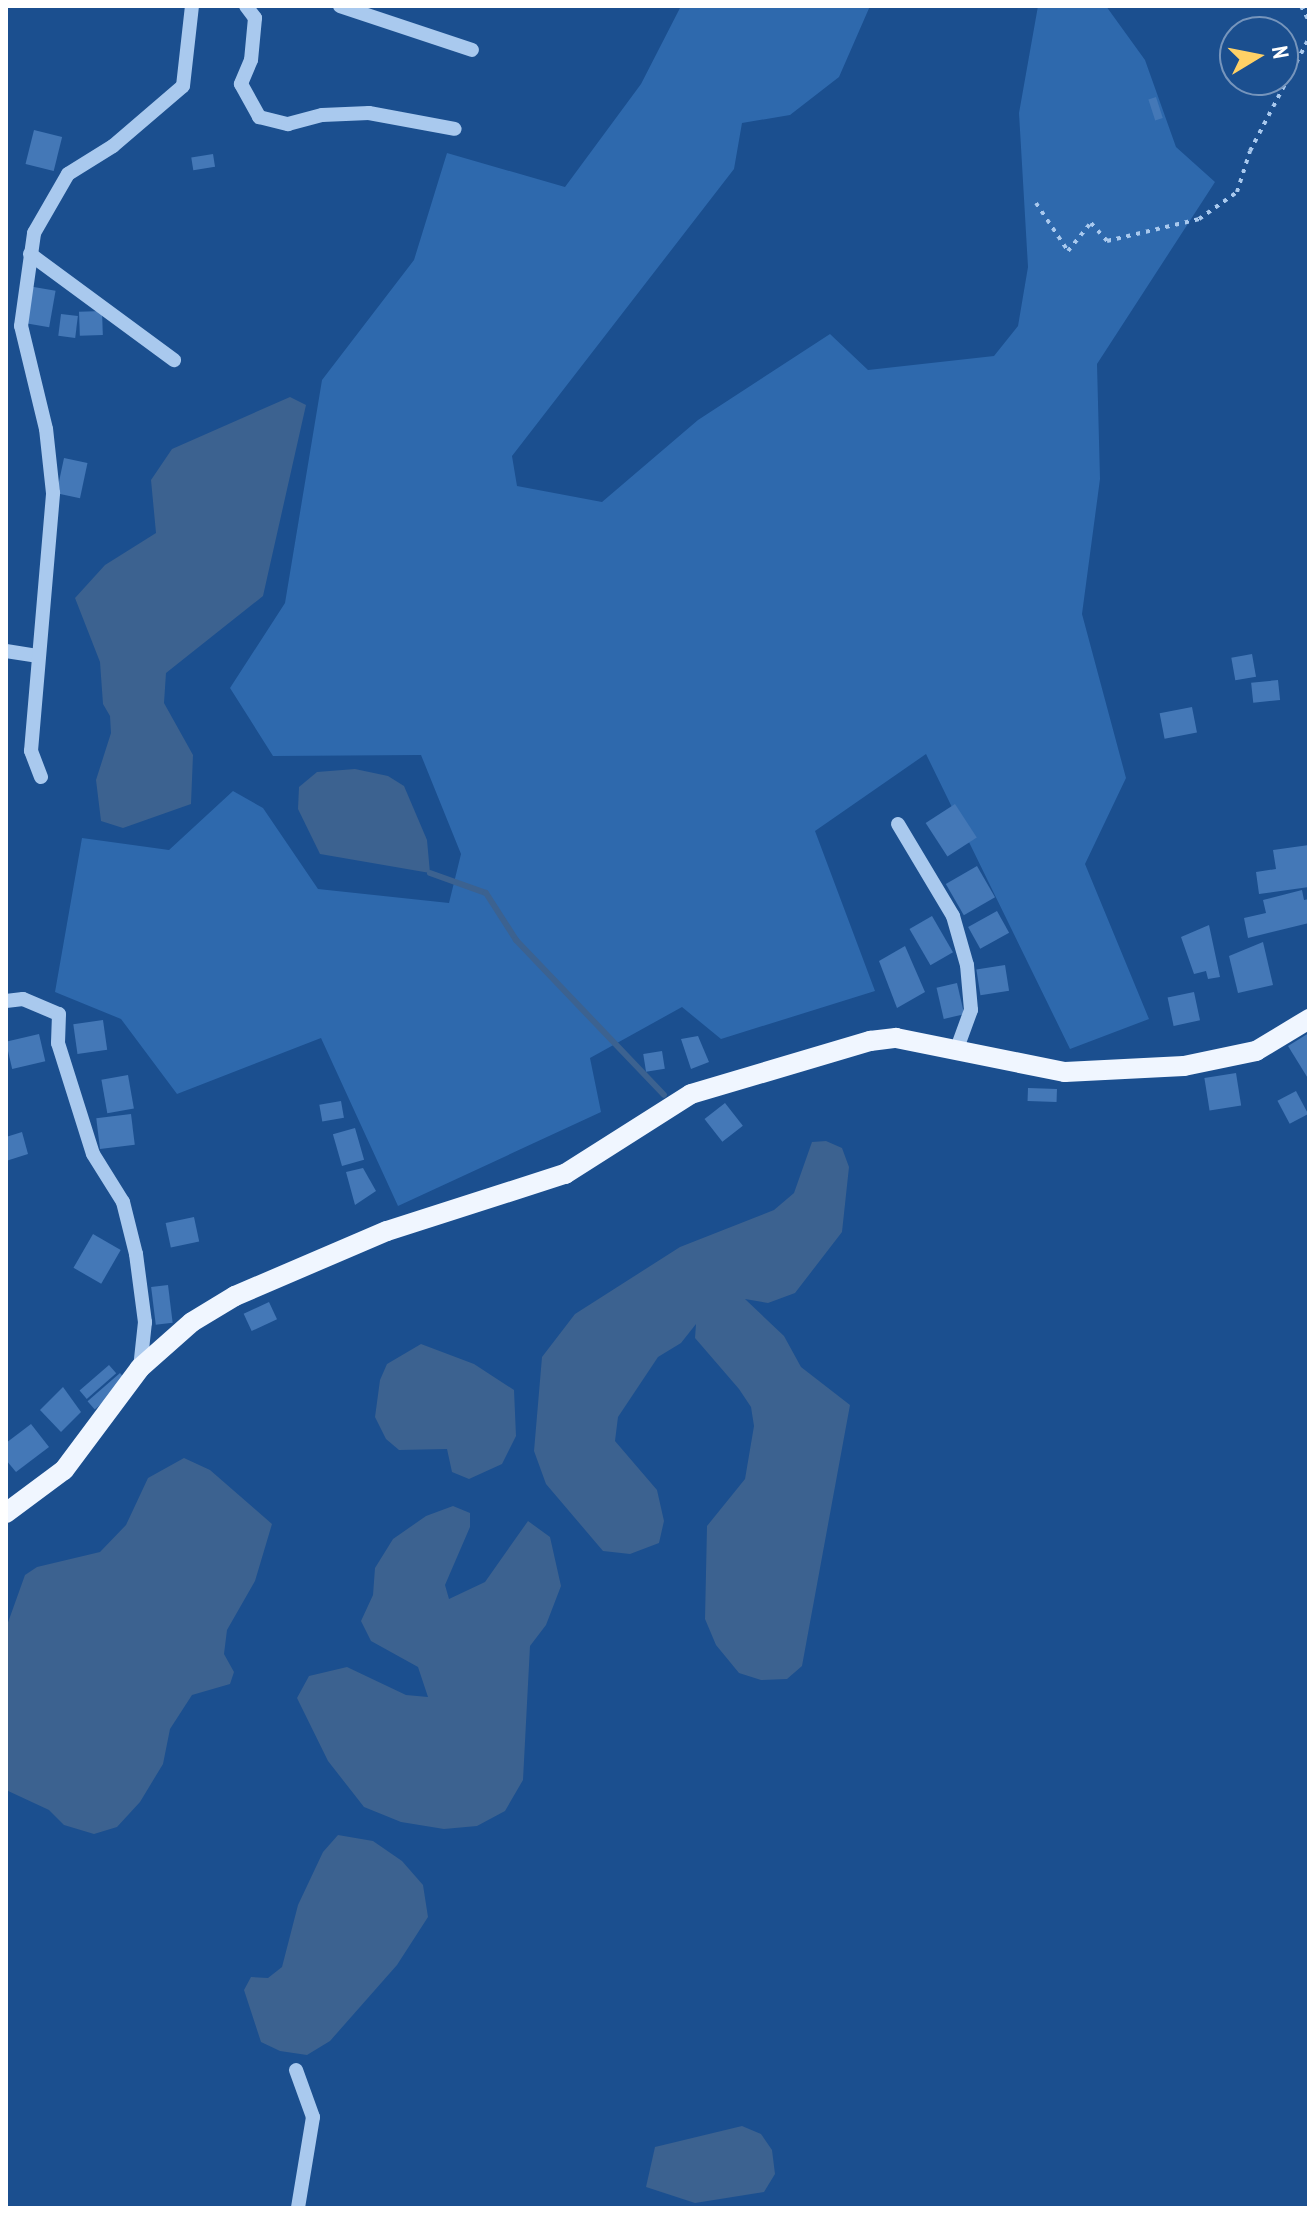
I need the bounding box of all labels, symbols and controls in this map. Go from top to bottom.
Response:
north arrow [1219,16,1299,96]
text: N [1266,44,1295,60]

